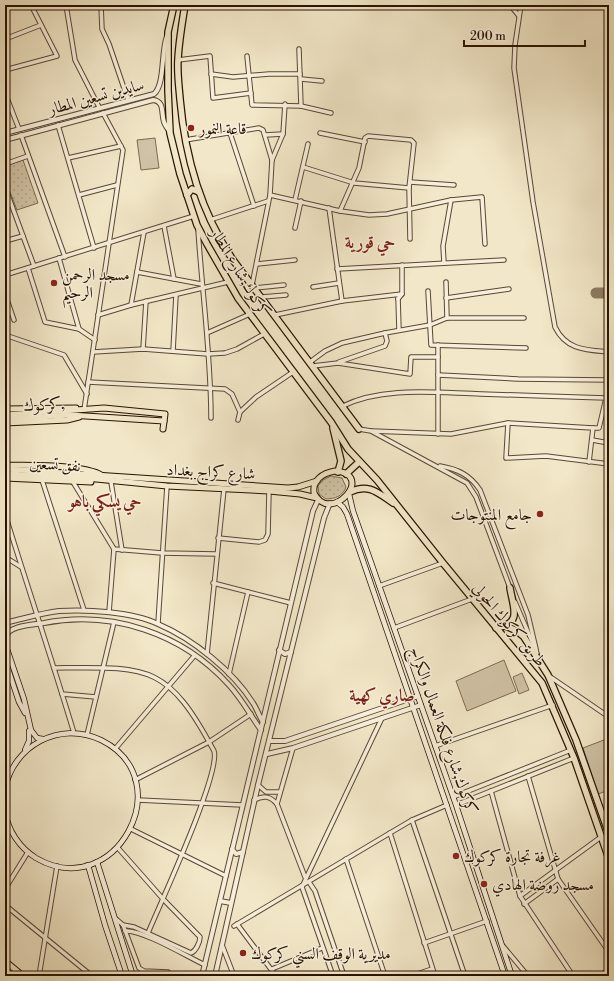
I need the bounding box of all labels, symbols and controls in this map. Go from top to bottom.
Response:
scale bar [464,22,585,48]
text: 200 m [470,29,506,44]
street label: سايدين تسعين المطار [44,75,146,120]
place label: قاعة النمور [197,119,246,139]
marker: قاعة النمور [186,123,196,133]
street label: كركوك,شارع المطار [202,223,275,322]
district label: حي قورية [345,232,395,257]
place label: مسجد الرحمن الرحيم [62,265,130,309]
marker: مسجد الرحمن الرحيم [49,278,59,288]
street label: كركوك, [23,394,66,416]
street label: نفق تسعين [29,454,81,476]
street label: شارع كراج بغداد [166,460,256,488]
district label: حي يسكي باهو [66,491,142,517]
place label: جامع المنتوجات [451,505,532,530]
marker: جامع المنتوجات [535,509,545,519]
street label: طريق كركوك الحولي [467,578,550,672]
street label: كركوك,شارع فلكة العمال والكراج [401,644,481,818]
district label: صاري كهية [349,685,415,709]
place label: غرفة تجارة كركوك [464,847,561,868]
marker: غرفة تجارة كركوك [451,851,461,861]
place label: مسجد روضة الهادي [492,875,594,897]
marker: مسجد روضة الهادي [479,879,489,889]
place label: مديرية الوقف السني كركوك [251,944,391,969]
marker: مديرية الوقف السني كركوك [238,948,248,958]

